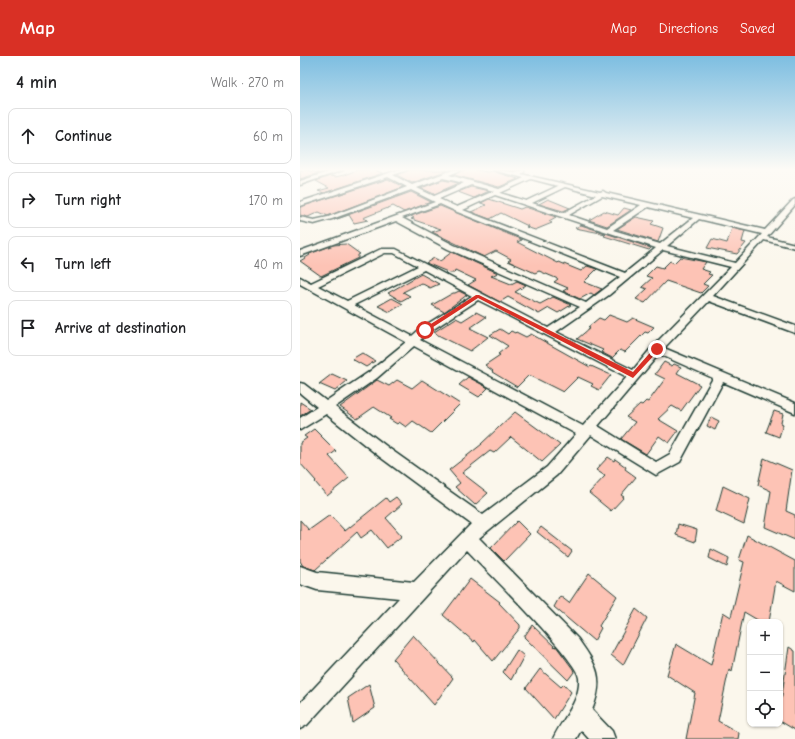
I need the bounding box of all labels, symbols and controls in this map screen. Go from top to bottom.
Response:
text: Map [20,17,55,39]
text: Map [610,20,637,37]
text: Directions [659,20,718,37]
text: Saved [740,20,775,37]
text: 4 min [16,73,57,92]
text: Walk · 270 m [211,75,284,90]
icon: ahead [17,125,39,147]
text: Continue [55,127,112,145]
text: 60 m [253,129,283,144]
icon: right [17,189,39,211]
text: Turn right [55,191,121,209]
text: 170 m [249,193,283,208]
icon: left [17,253,39,275]
text: Turn left [55,255,111,273]
text: 40 m [254,257,283,272]
icon: arrive [17,317,39,339]
text: Arrive at destination [55,319,186,337]
route start [416,321,434,339]
route end [648,340,666,358]
map controls [747,619,783,727]
button: + [747,619,783,655]
button: − [747,655,783,691]
button: locate [747,691,783,727]

